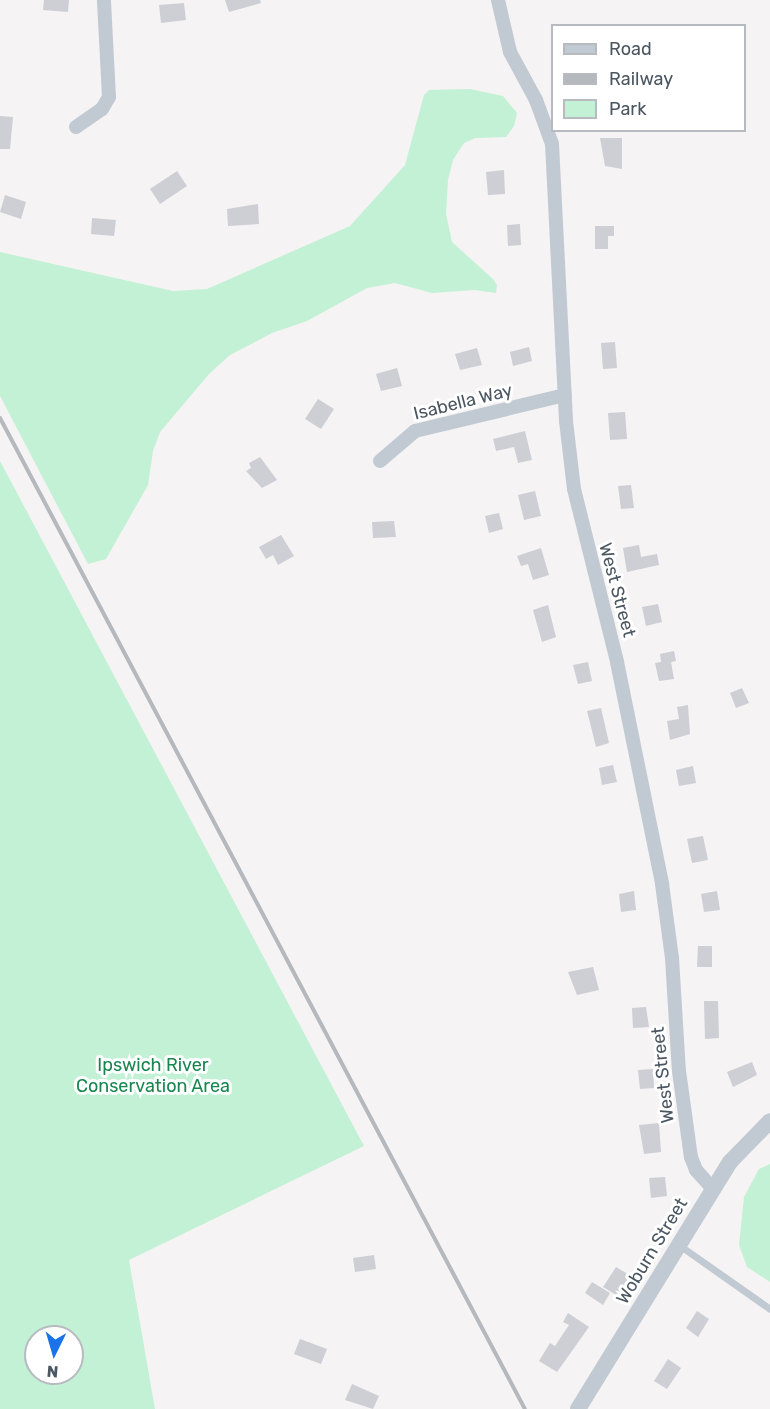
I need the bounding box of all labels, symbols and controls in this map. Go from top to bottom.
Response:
legend [551,24,746,132]
text: Road [609,38,652,60]
text: Railway [609,68,673,90]
text: Park [609,98,646,120]
street label: Isabella Way [411,379,515,425]
street label: West Street [594,540,640,640]
street label: West Street [647,1026,679,1124]
park label: Ipswich River Conservation Area [76,1055,230,1098]
street label: Woburn Street [612,1194,692,1308]
north arrow [24,1325,84,1385]
text: N [46,1361,59,1381]

